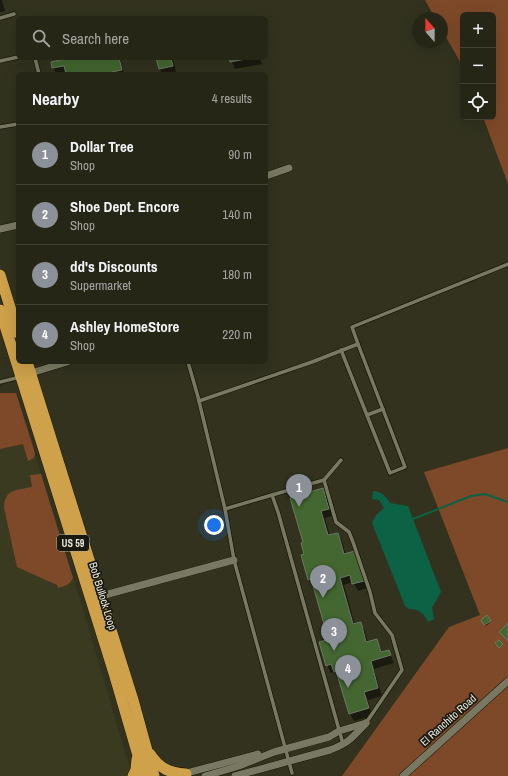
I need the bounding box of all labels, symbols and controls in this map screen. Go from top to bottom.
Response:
north arrow [412,12,448,48]
map controls [460,12,496,120]
button: + [460,12,496,48]
search box [16,16,268,60]
icon: search [30,27,52,49]
text: Search here [62,28,129,49]
button: − [460,48,496,84]
button: locate [460,84,496,120]
text: Nearby [32,87,79,110]
text: 4 results [212,90,252,107]
text: Dollar Tree [70,136,134,157]
text: 1 [42,146,48,163]
text: 90 m [228,146,252,163]
text: Shop [70,157,95,174]
text: Shoe Dept. Encore [70,196,179,217]
text: 2 [42,206,48,223]
text: 140 m [222,206,252,223]
text: Shop [70,217,95,234]
text: dd's Discounts [70,256,158,277]
text: 3 [42,266,48,283]
text: 180 m [222,266,252,283]
text: Supermarket [70,277,131,294]
text: Ashley HomeStore [70,316,179,337]
text: 4 [42,326,48,343]
text: 220 m [222,326,252,343]
text: Shop [70,337,95,354]
pin: 1 [286,474,312,507]
your location [204,515,224,535]
road number: US 59 [57,535,89,551]
street label: Bob Bullock Loop [86,560,120,632]
pin: 2 [310,565,336,598]
pin: 3 [321,618,347,651]
pin: 4 [335,655,361,688]
street label: El Ranchito Road [417,691,479,749]

